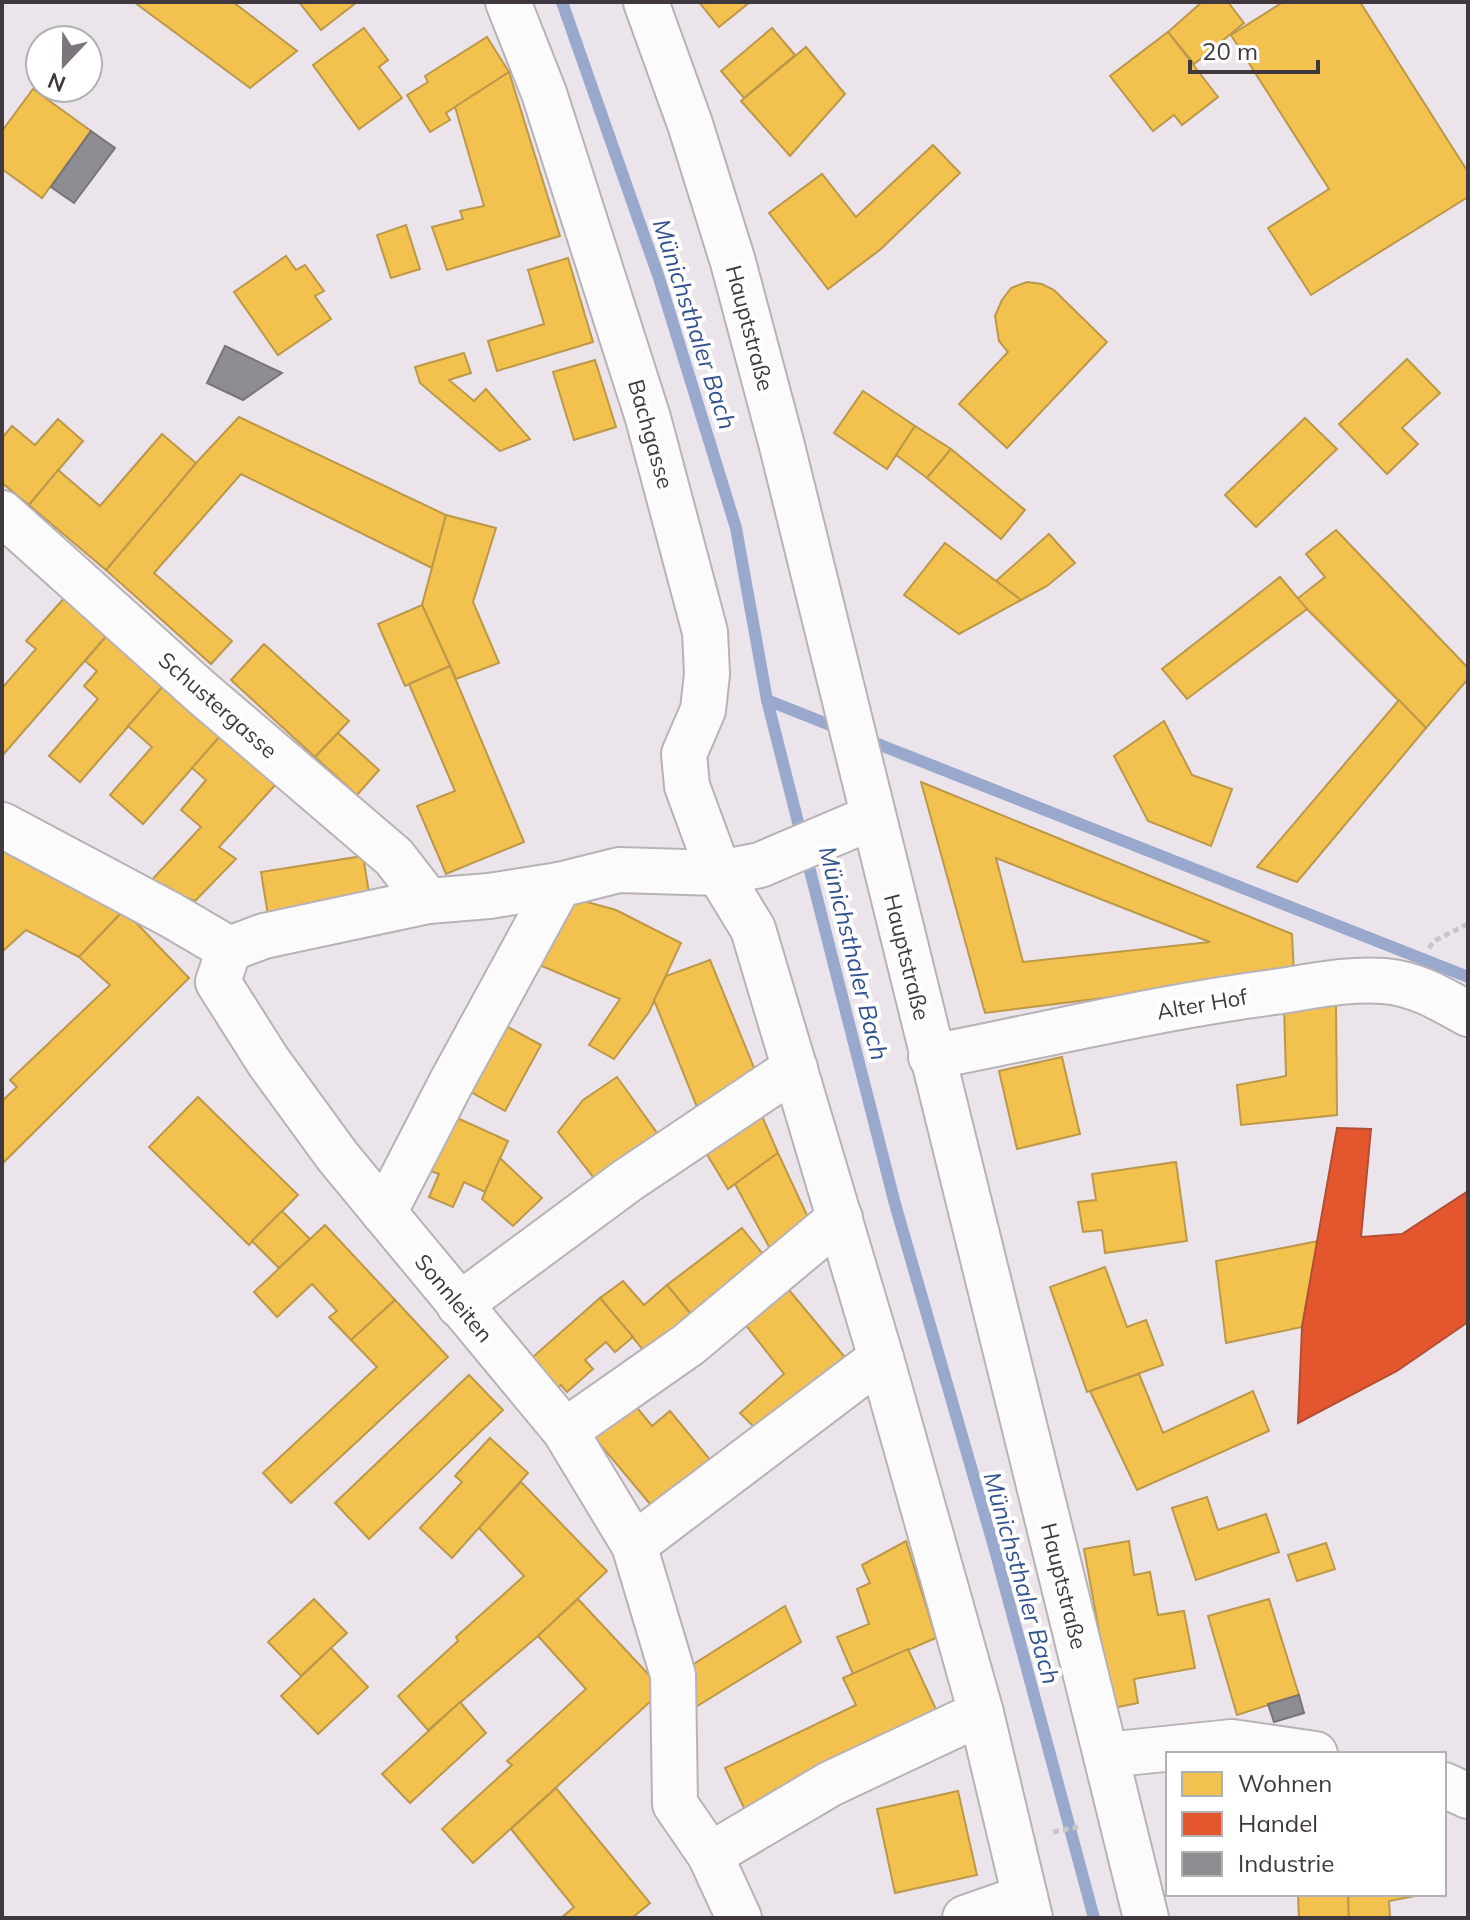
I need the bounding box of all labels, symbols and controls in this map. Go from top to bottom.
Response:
north arrow [24,24,104,104]
scale bar [1190,24,1318,74]
text: 20 m [1202,36,1258,66]
text: N [44,66,69,99]
water label: Münichsthaler Bach [647,215,743,433]
street label: Hauptstraße [720,262,780,394]
street label: Bachgasse [622,376,680,492]
street label: Schustergasse [153,646,283,764]
water label: Münichsthaler Bach [813,843,895,1063]
street label: Hauptstraße [878,891,936,1023]
street label: Alter Hof [1155,982,1250,1026]
street label: Sonnleiten [409,1248,499,1348]
water label: Münichsthaler Bach [977,1469,1067,1687]
street label: Hauptstraße [1035,1520,1093,1652]
legend [1166,1752,1446,1896]
text: Wohnen [1238,1768,1332,1798]
text: Handel [1238,1808,1318,1838]
text: Industrie [1238,1848,1334,1878]

